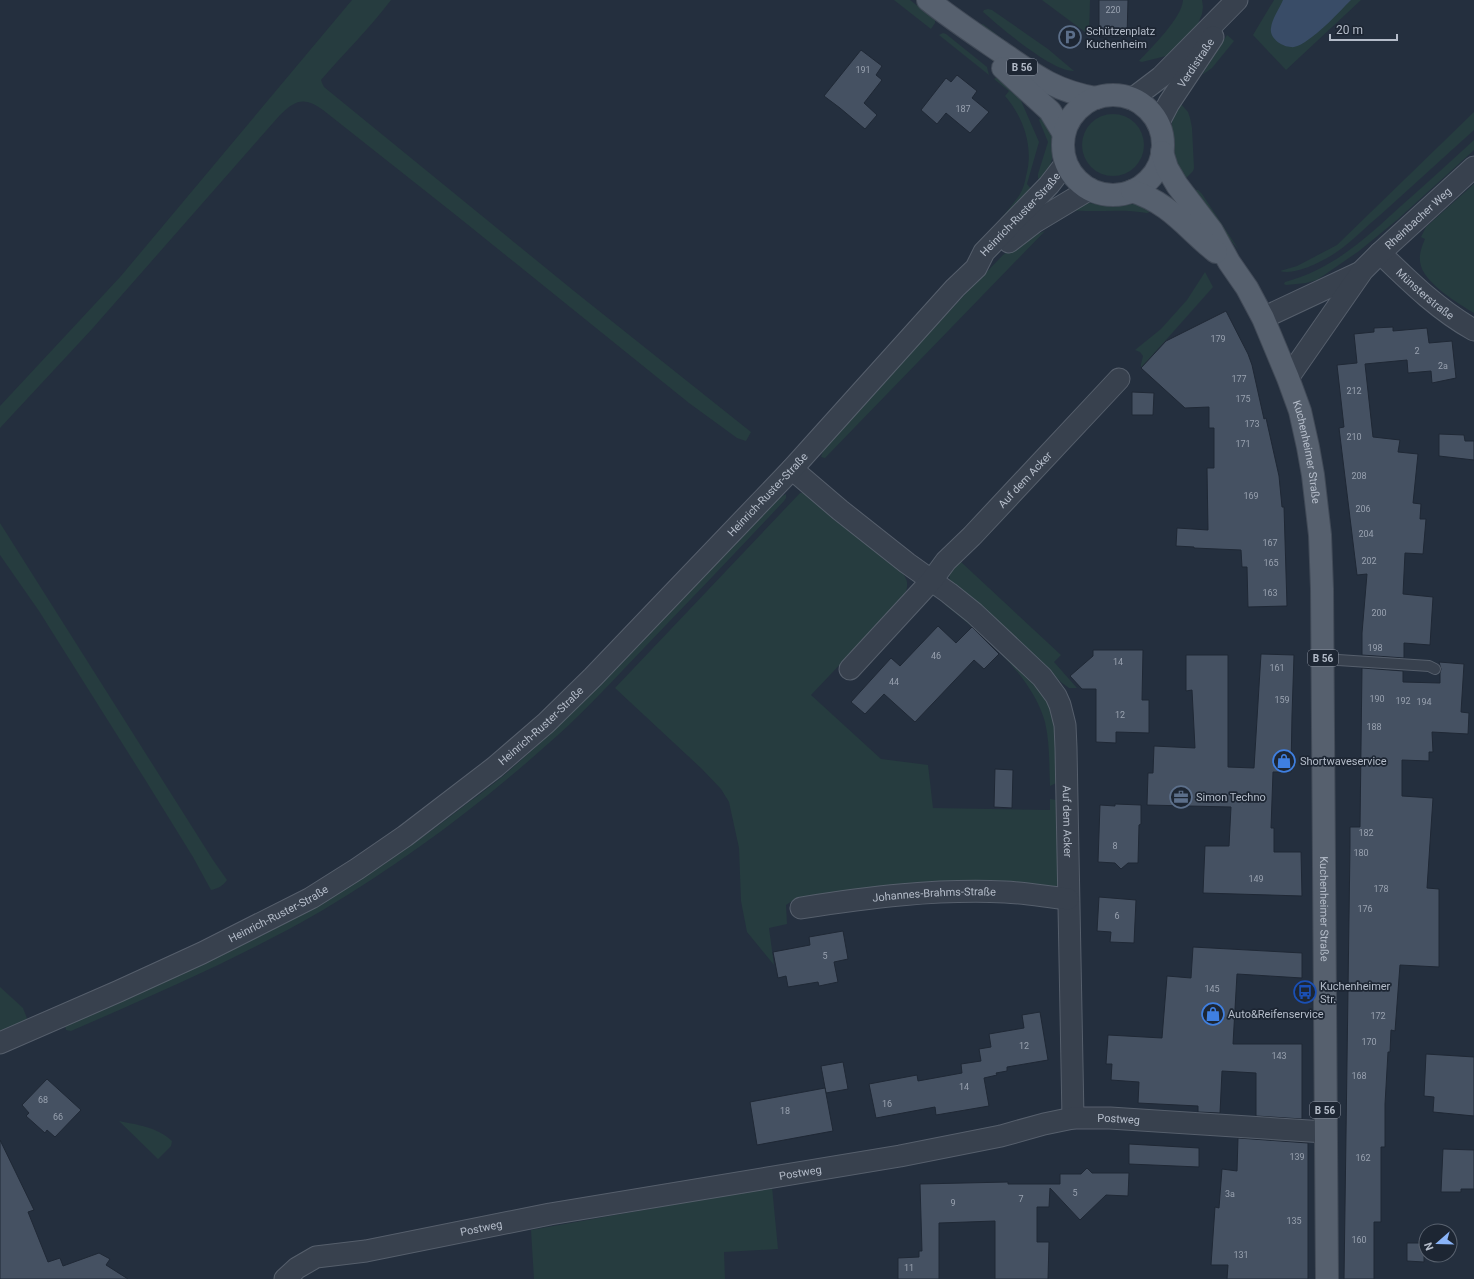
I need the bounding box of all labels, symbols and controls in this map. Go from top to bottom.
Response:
house number: 220 [1105,5,1121,15]
scale bar [1330,16,1397,42]
text: 20 m [1336,23,1363,37]
parking icon: Schützenplatz Kuchenheim [1057,24,1083,50]
place label: Schützenplatz Kuchenheim [1086,25,1156,51]
street label: Verdistraße [1175,36,1217,90]
road number: B 56 [1007,59,1037,75]
house number: 191 [855,65,871,75]
house number: 187 [955,104,971,114]
street label: Heinrich-Ruster-Straße [977,170,1063,259]
street label: Rheinbacher Weg [1382,185,1454,252]
street label: Münsterstraße [1394,266,1457,322]
house number: 179 [1210,334,1226,344]
house number: 2 [1414,346,1420,356]
house number: 2a [1438,361,1448,371]
house number: 177 [1231,374,1247,384]
house number: 212 [1346,386,1362,396]
house number: 175 [1235,394,1251,404]
street label: Kuchenheimer Straße [1290,398,1323,505]
house number: 173 [1244,419,1260,429]
house number: 210 [1346,432,1362,442]
house number: 171 [1235,439,1251,449]
street label: Auf dem Acker [995,449,1054,510]
street label: Heinrich-Ruster-Straße [725,450,810,539]
house number: 208 [1351,471,1367,481]
house number: 169 [1243,491,1259,501]
house number: 206 [1355,504,1371,514]
house number: 204 [1358,529,1374,539]
house number: 167 [1262,538,1278,548]
house number: 202 [1361,556,1377,566]
house number: 165 [1263,558,1279,568]
house number: 163 [1262,588,1278,598]
house number: 200 [1371,608,1387,618]
house number: 198 [1367,643,1383,653]
road number: B 56 [1308,650,1338,666]
house number: 46 [931,651,941,661]
house number: 14 [1113,657,1123,667]
house number: 161 [1269,663,1285,673]
house number: 44 [889,677,899,687]
street label: Heinrich-Ruster-Straße [496,684,586,768]
house number: 190 [1369,694,1385,704]
house number: 159 [1274,695,1290,705]
house number: 192 [1395,696,1411,706]
house number: 194 [1416,697,1432,707]
house number: 12 [1115,710,1125,720]
house number: 188 [1366,722,1382,732]
shop icon: Shortwaveservice [1271,748,1297,774]
place label: Shortwaveservice [1300,755,1387,768]
office icon: Simon Techno [1168,784,1194,810]
street label: Auf dem Acker [1060,785,1075,858]
place label: Simon Techno [1196,791,1266,804]
house number: 182 [1358,828,1374,838]
house number: 8 [1112,841,1118,851]
house number: 180 [1353,848,1369,858]
street label: Kuchenheimer Straße [1317,856,1331,962]
house number: 149 [1248,874,1264,884]
street label: Heinrich-Ruster-Straße [226,882,331,945]
house number: 178 [1373,884,1389,894]
street label: Johannes-Brahms-Straße [872,885,996,904]
house number: 176 [1357,904,1373,914]
house number: 6 [1114,911,1120,921]
house number: 5 [822,951,828,961]
bus stop icon: Kuchenheimer Str. [1292,979,1318,1005]
place label: Kuchenheimer Str. [1320,980,1391,1006]
house number: 145 [1204,984,1220,994]
shop icon: Auto&Reifenservice [1200,1001,1226,1027]
place label: Auto&Reifenservice [1228,1008,1324,1021]
house number: 172 [1370,1011,1386,1021]
house number: 170 [1361,1037,1377,1047]
house number: 12 [1019,1041,1029,1051]
house number: 143 [1271,1051,1287,1061]
house number: 168 [1351,1071,1367,1081]
house number: 14 [959,1082,969,1092]
house number: 68 [38,1095,48,1105]
house number: 16 [882,1099,892,1109]
road number: B 56 [1310,1102,1340,1118]
house number: 18 [780,1106,790,1116]
house number: 66 [53,1112,63,1122]
street label: Postweg [1097,1112,1140,1126]
house number: 139 [1289,1152,1305,1162]
house number: 162 [1355,1153,1371,1163]
street label: Postweg [778,1163,822,1182]
house number: 5 [1072,1188,1078,1198]
house number: 3a [1225,1189,1235,1199]
house number: 7 [1018,1194,1024,1204]
house number: 9 [950,1198,956,1208]
house number: 135 [1286,1216,1302,1226]
street label: Postweg [459,1217,503,1238]
north arrow [1418,1223,1458,1263]
house number: 160 [1351,1235,1367,1245]
text: N [1422,1240,1437,1252]
house number: 131 [1233,1250,1249,1260]
house number: 11 [904,1263,914,1273]

